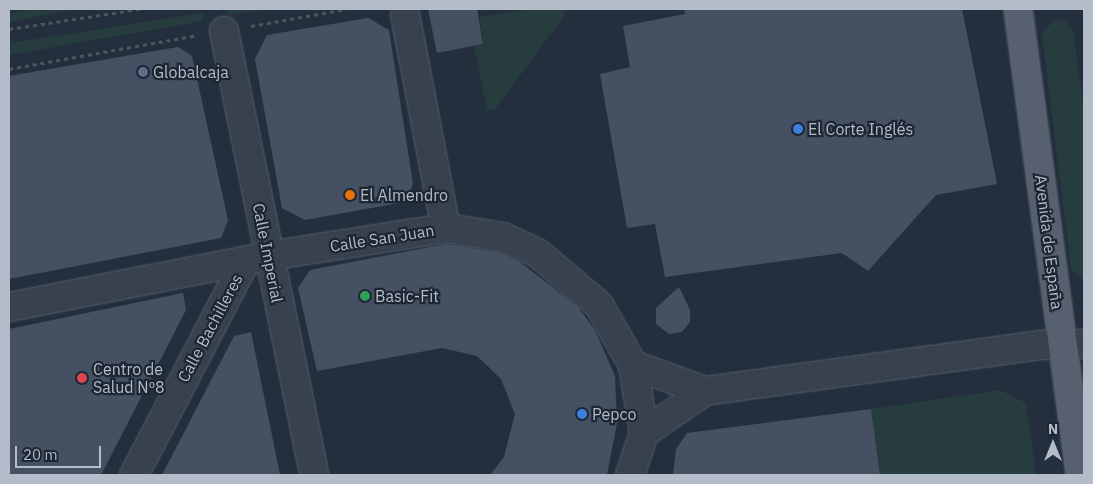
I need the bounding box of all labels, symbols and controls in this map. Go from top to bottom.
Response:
place label: Globalcaja [153,62,229,82]
marker: Globalcaja [137,66,149,78]
place label: El Corte Inglés [808,119,913,139]
marker: El Corte Inglés [792,123,804,135]
street label: Avenida de España [1031,174,1067,310]
place label: El Almendro [360,185,448,205]
marker: El Almendro [344,189,356,201]
street label: Calle Imperial [249,202,287,304]
street label: Calle San Juan [329,220,435,256]
street label: Calle Bachilleres [173,271,247,385]
place label: Basic-Fit [375,286,439,306]
marker: Basic-Fit [359,290,371,302]
place label: Centro de Salud Nº8 [93,359,165,397]
marker: Centro de Salud Nº8 [75,371,89,385]
place label: Pepco [592,404,636,424]
marker: Pepco [576,408,588,420]
north arrow [1028,419,1078,469]
text: N [1048,420,1058,438]
scale bar [18,436,104,468]
text: 20 m [23,445,58,464]

